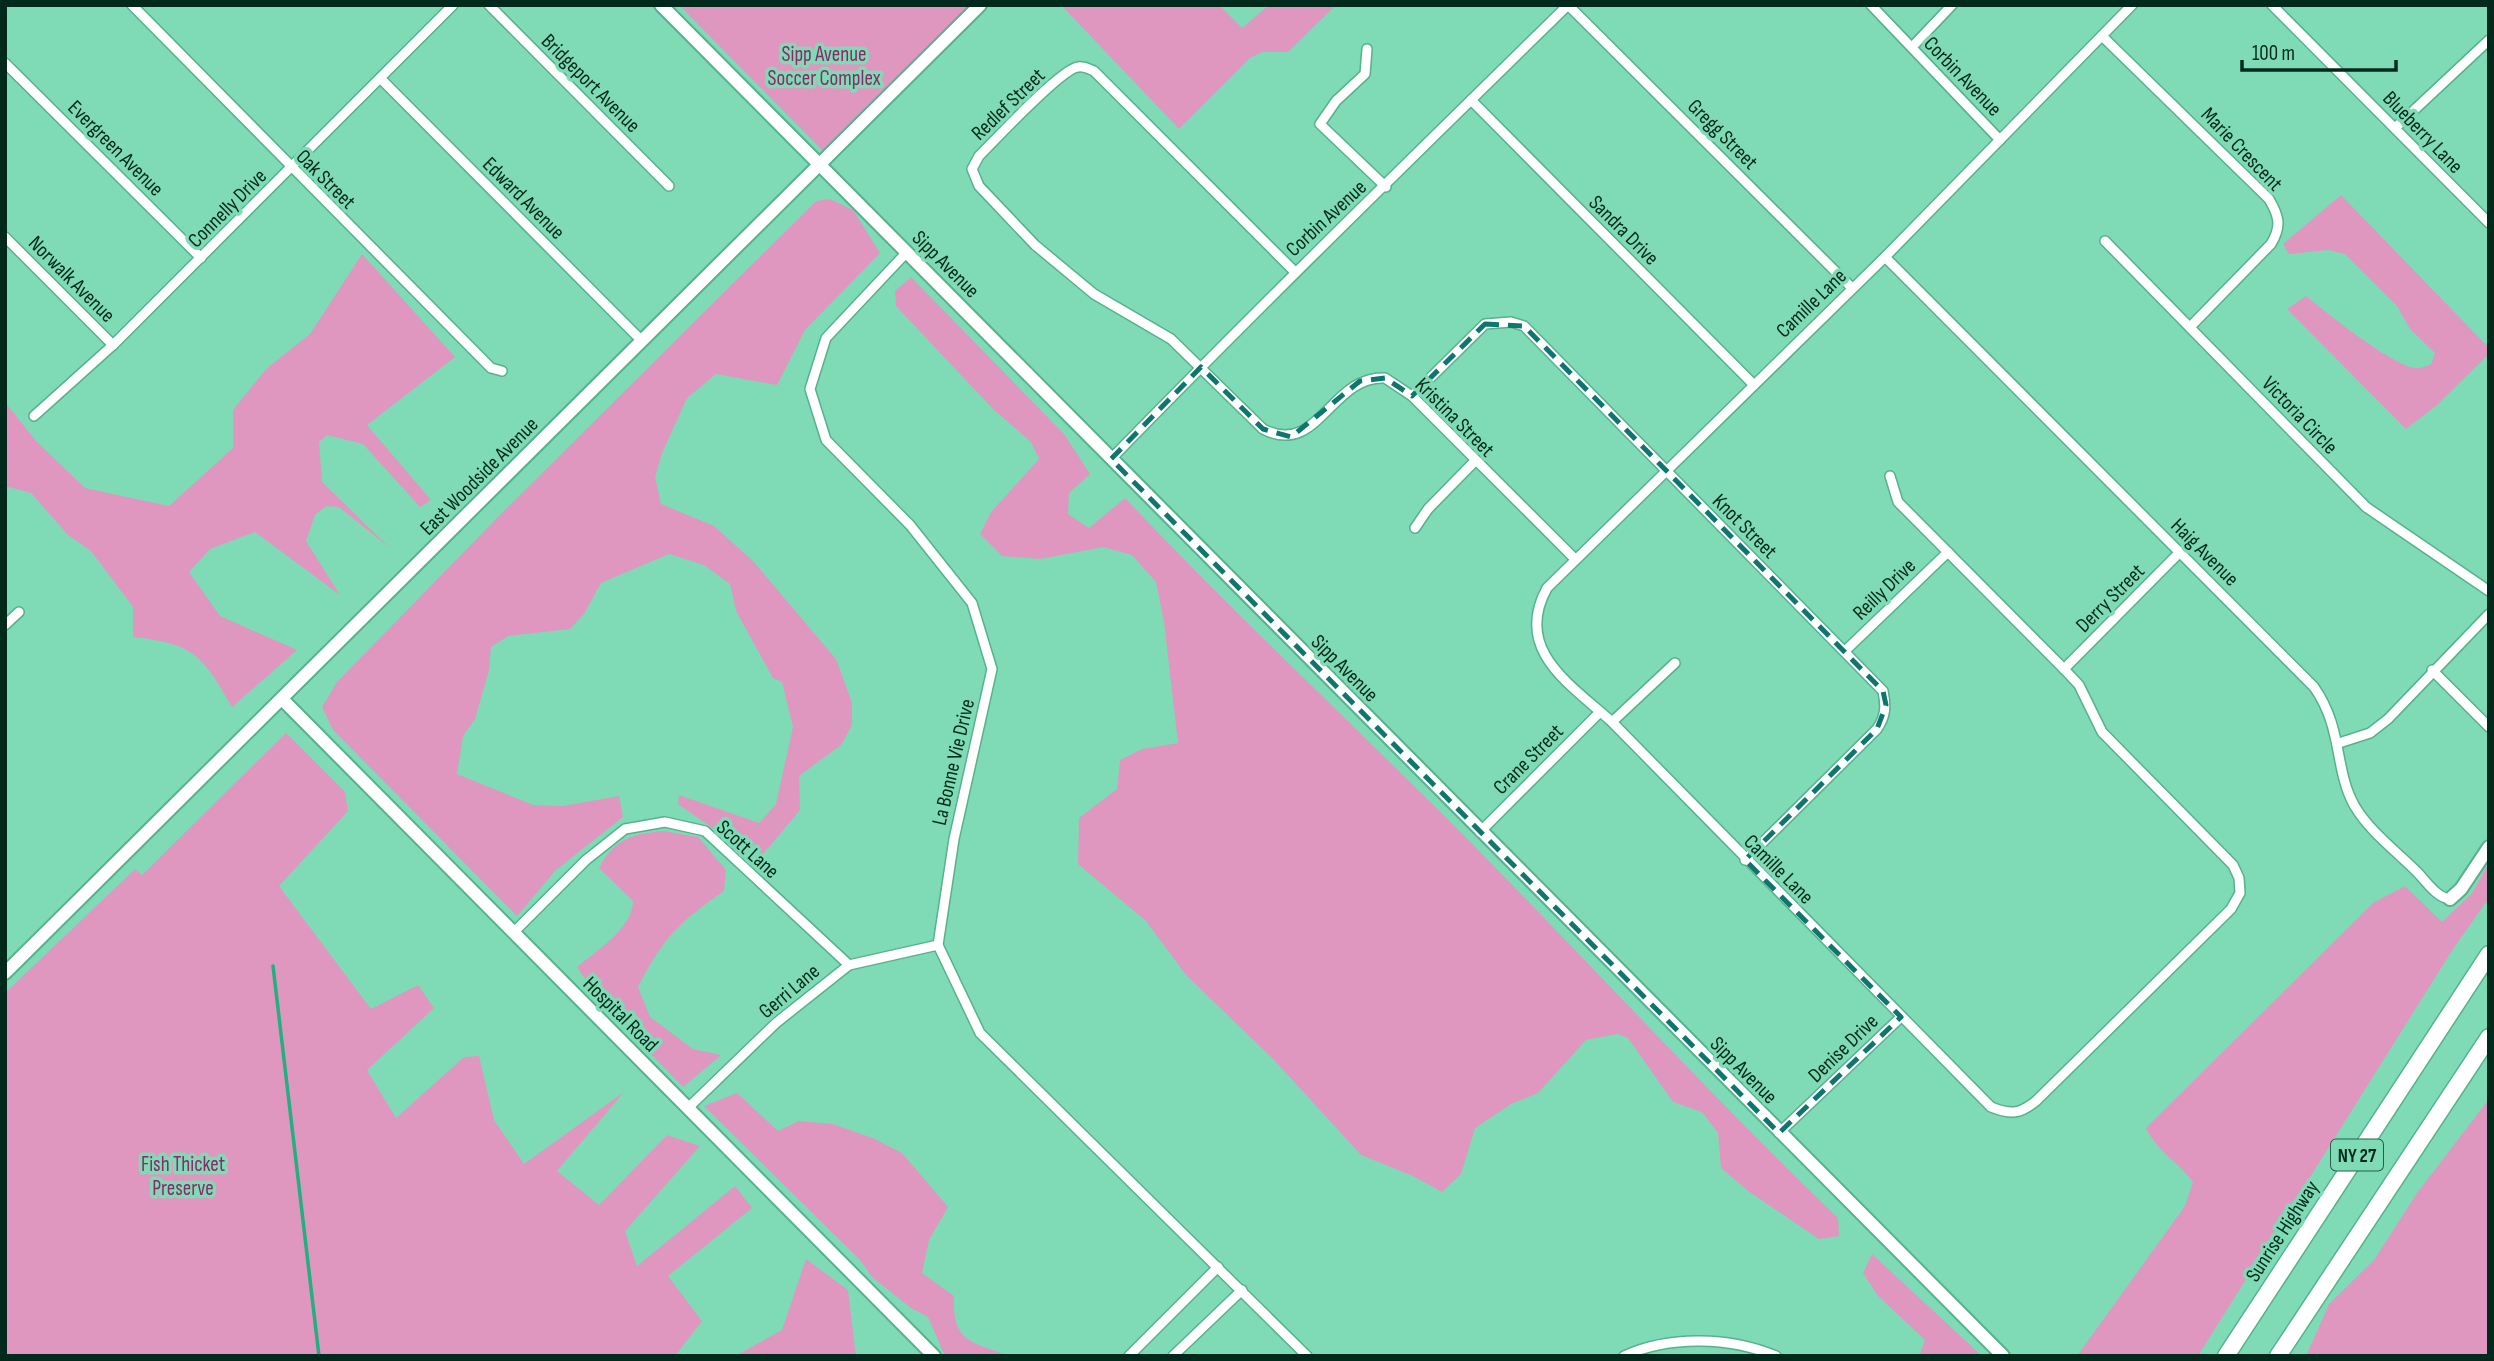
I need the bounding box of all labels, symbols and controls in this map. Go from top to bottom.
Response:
scale bar [2242,28,2396,72]
street label: Bridgeport Avenue [536,29,645,138]
street label: Corbin Avenue [1919,31,2007,121]
text: 100 m [2252,41,2295,66]
park label: Sipp Avenue Soccer Complex [767,42,881,91]
street label: Redlef Street [966,63,1050,146]
street label: Blueberry Lane [2377,86,2468,179]
street label: Gregg Street [1682,94,1763,175]
street label: Evergreen Avenue [63,95,169,201]
street label: Marie Crescent [2196,102,2288,196]
street label: Oak Street [291,144,361,214]
street label: Edward Avenue [477,152,570,245]
street label: Connelly Drive [183,164,272,253]
street label: Corbin Avenue [1281,175,1372,262]
street label: Sandra Drive [1583,190,1664,271]
street label: Sipp Avenue [907,225,985,303]
street label: Norwalk Avenue [23,231,120,328]
street label: Camille Lane [1771,264,1852,343]
street label: Victoria Circle [2256,371,2343,459]
street label: Kristina Street [1410,372,1500,462]
street label: East Woodside Avenue [415,412,544,541]
street label: Knot Street [1707,489,1782,564]
street label: Haig Avenue [2165,513,2244,592]
street label: Reilly Drive [1848,553,1921,625]
street label: Derry Street [2071,559,2150,638]
street label: Sipp Avenue [1306,629,1384,707]
street label: La Bonne Vie Drive [927,697,980,828]
street label: Crane Street [1488,719,1569,800]
street label: Scott Lane [711,815,784,884]
street label: Camille Lane [1739,829,1819,909]
street label: Gerri Lane [754,959,825,1024]
street label: Hospital Road [578,972,663,1057]
street label: Denise Drive [1803,1009,1884,1088]
street label: Sipp Avenue [1705,1031,1783,1109]
road number: NY 27 [2331,1140,2383,1170]
park label: Fish Thicket Preserve [141,1152,225,1201]
street label: Sunrise Highway [2240,1176,2324,1287]

